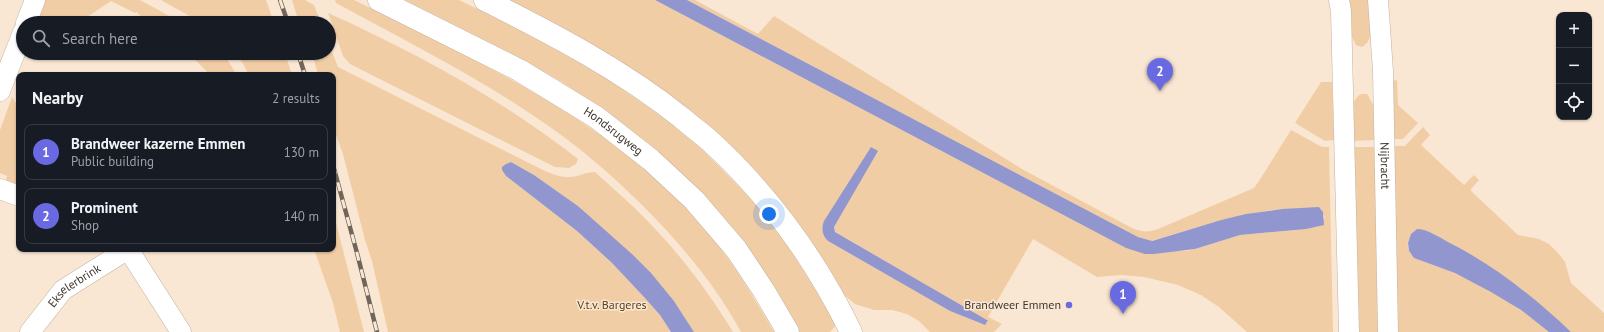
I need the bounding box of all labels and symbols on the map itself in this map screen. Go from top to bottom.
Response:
pin: 2 [1147,58,1173,91]
street label: Hondsrugweg [581,103,646,158]
street label: Nijbracht [1377,142,1393,189]
your location [759,204,779,224]
street label: Ekselerbrink [44,260,103,310]
pin: 1 [1110,281,1136,314]
park label: V.t.v. Bargeres [576,297,647,312]
place label: Brandweer Emmen [964,297,1061,312]
marker: Brandweer Emmen [1064,300,1074,310]

